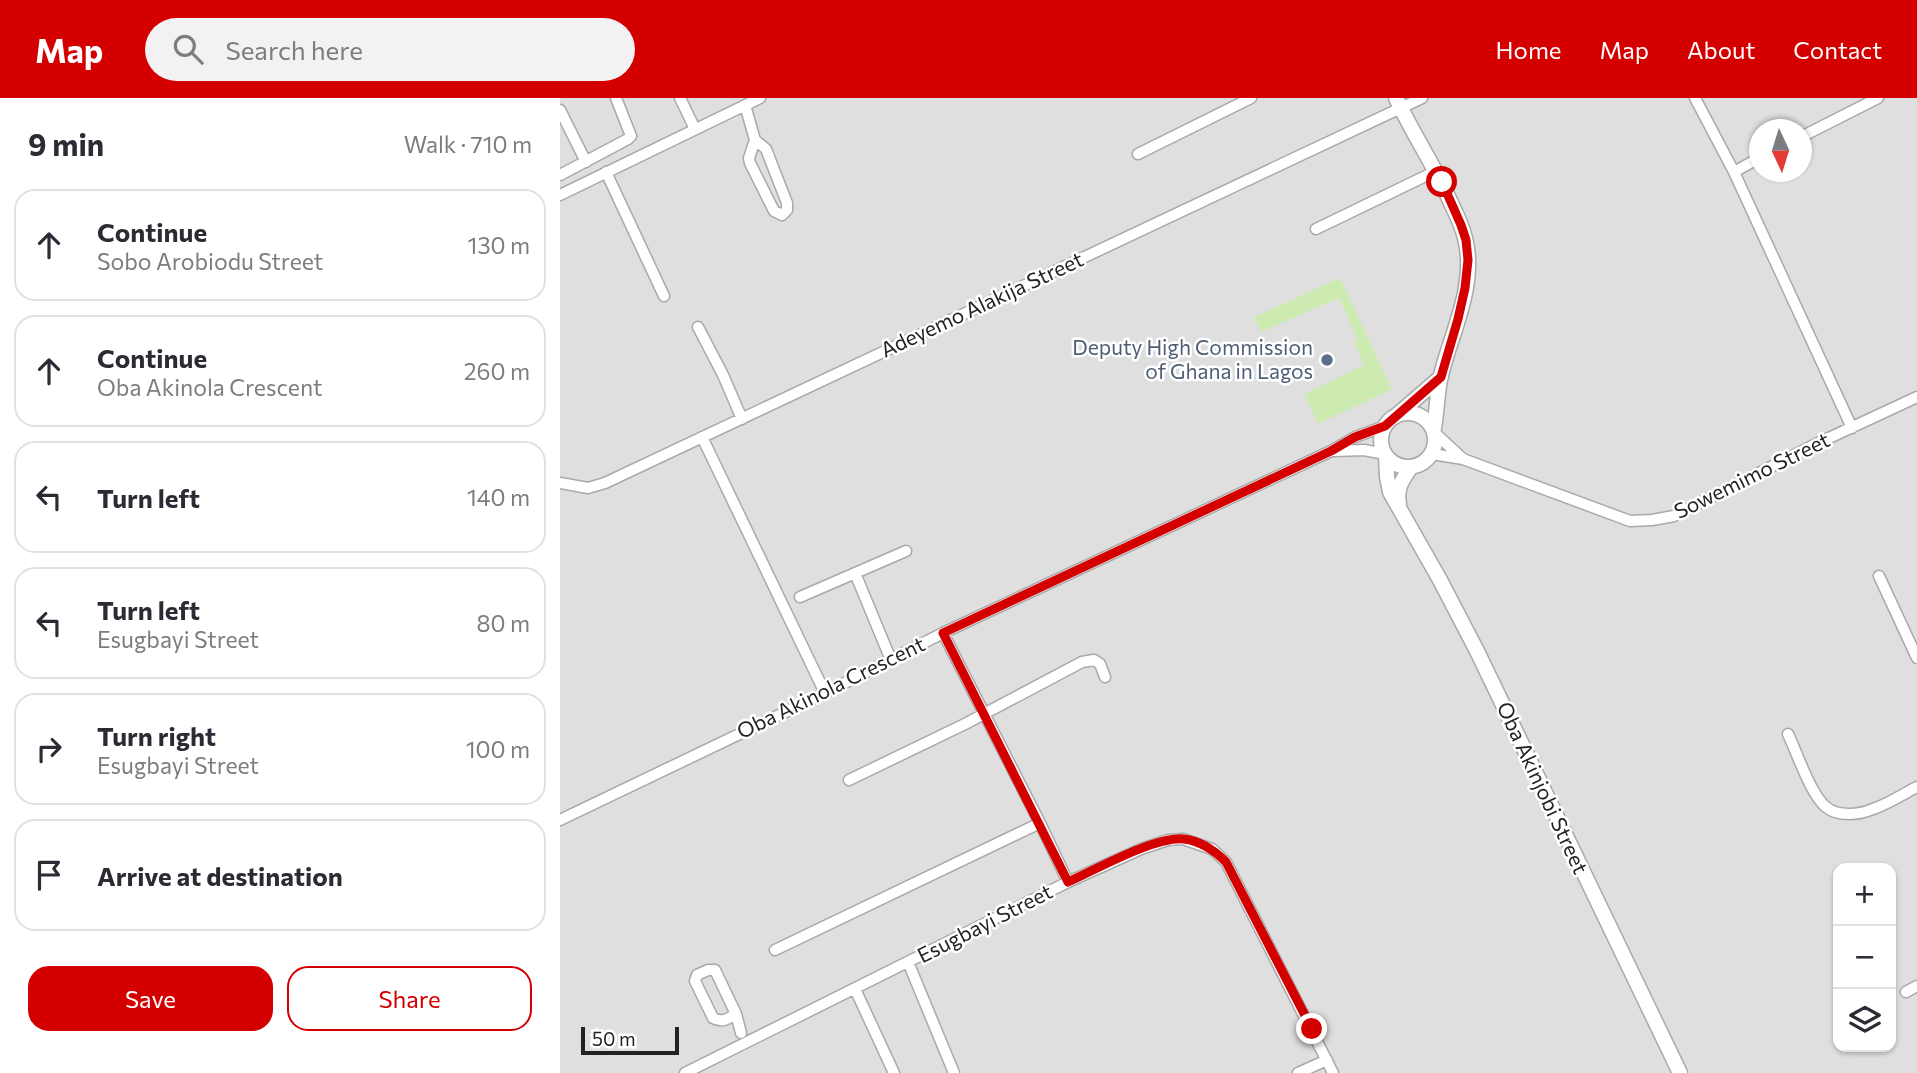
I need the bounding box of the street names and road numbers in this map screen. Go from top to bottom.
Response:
street label: Adeyemo Alakija Street [876,246,1087,362]
street label: Sowemimo Street [1669,426,1833,523]
street label: Oba Akinola Crescent [732,630,928,743]
street label: Oba Akinjobi Street [1493,697,1594,877]
street label: Esugbayi Street [913,878,1056,967]

